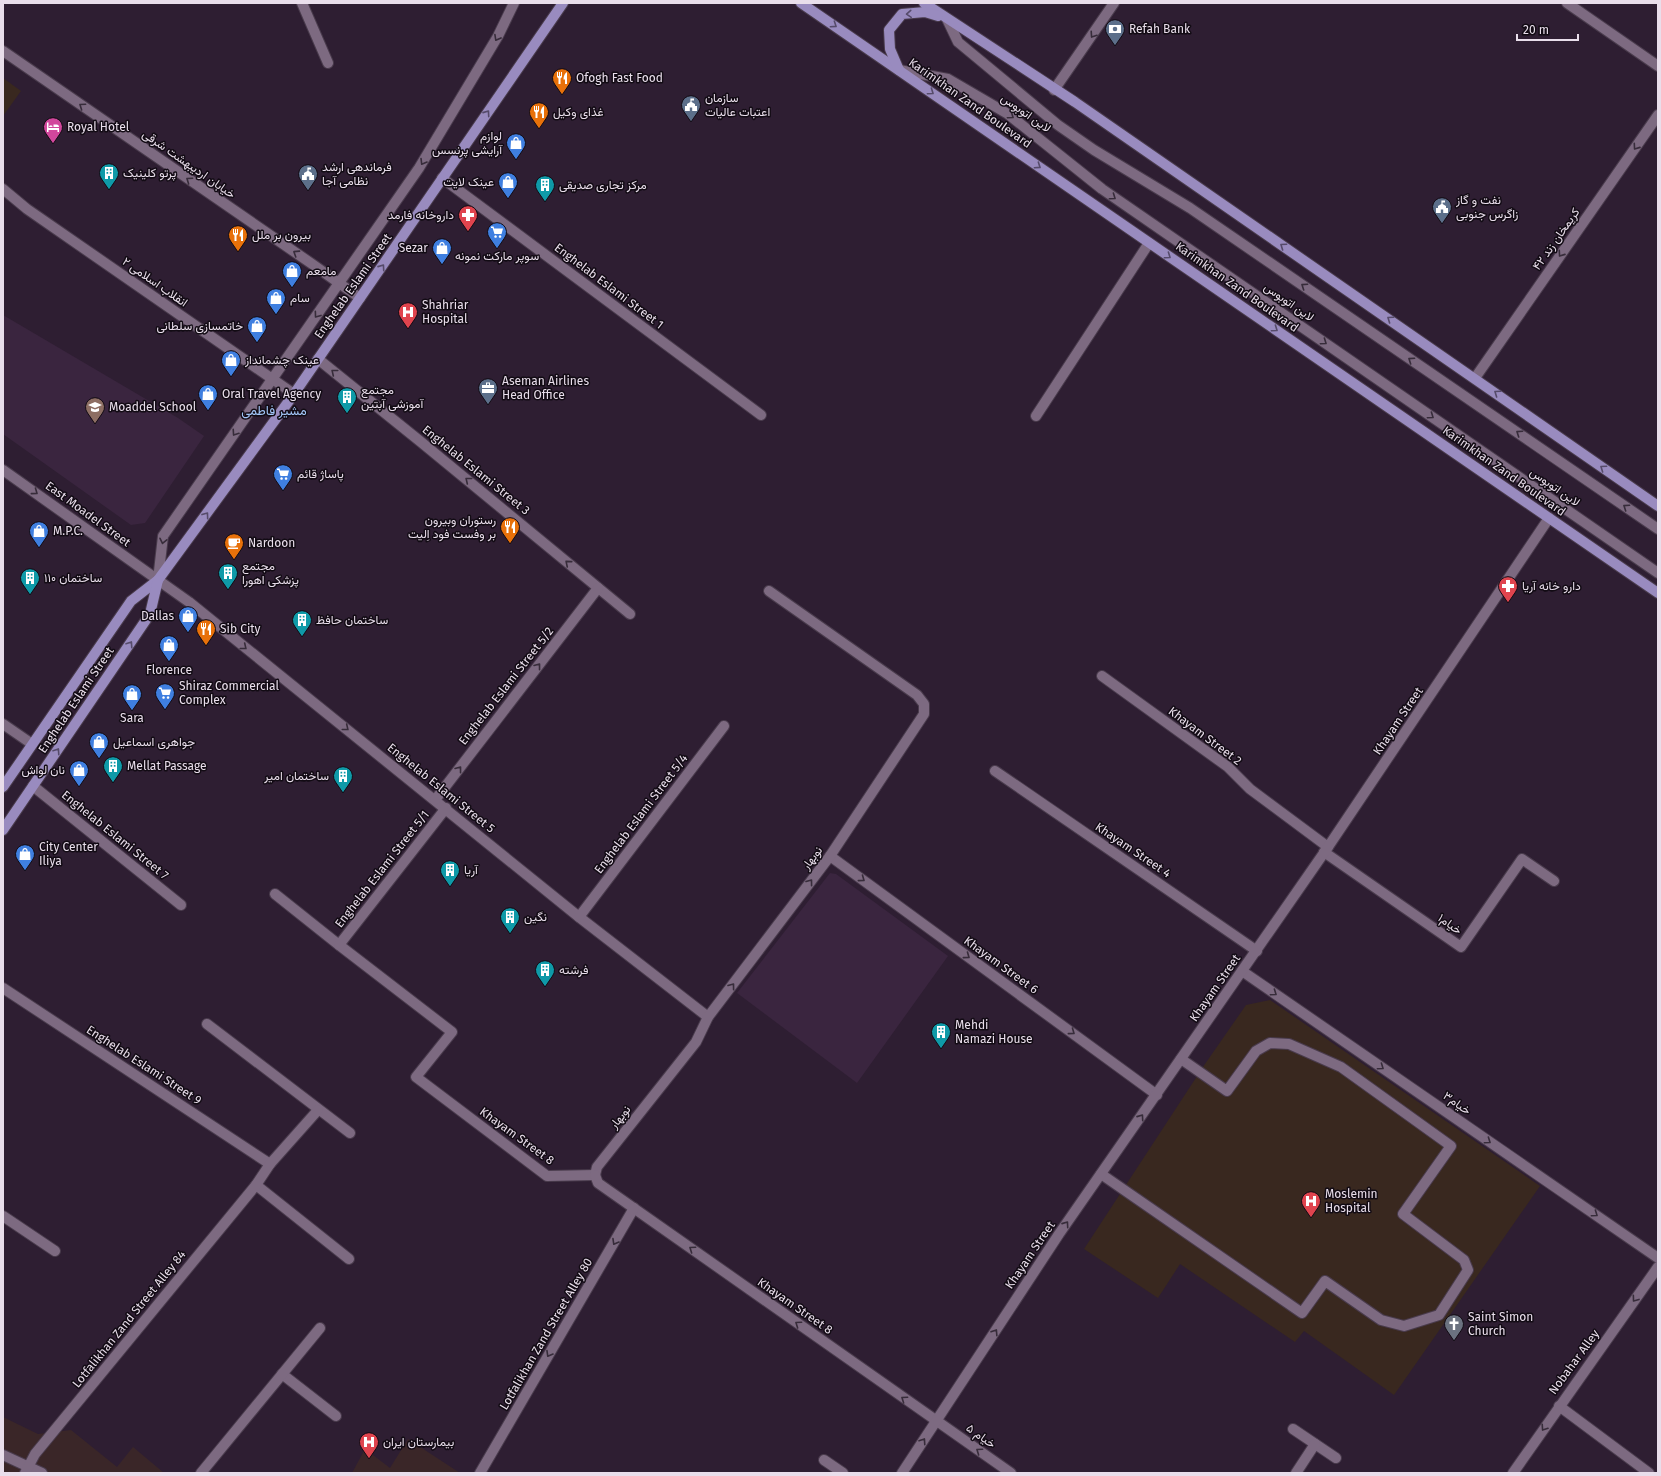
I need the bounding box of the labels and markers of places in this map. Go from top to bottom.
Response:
bank icon: Refah Bank [1104,18,1126,46]
place label: Refah Bank [1129,22,1191,36]
restaurant icon: Ofogh Fast Food [551,67,573,95]
place label: Ofogh Fast Food [576,71,663,85]
place label: سازمان اعتبات عالیات [705,91,770,119]
public building icon: سازمان اعتبات عالیات [680,94,702,122]
restaurant icon: غذای وکیل [528,101,550,129]
place label: غذای وکیل [553,105,604,120]
hotel icon: Royal Hotel [42,116,64,144]
place label: Royal Hotel [67,120,130,134]
place label: لوازم آرایشی پرنسس [432,129,503,158]
shop icon: لوازم آرایشی پرنسس [505,132,527,160]
place label: فرماندهی ارشد نظامی آجا [322,160,392,189]
building icon: پرتو کلینیک [98,162,120,190]
public building icon: فرماندهی ارشد نظامی آجا [297,163,319,191]
place label: پرتو کلینیک [123,166,176,181]
shop icon: عینک لایت [497,171,519,199]
building icon: مرکز تجاری صدیقی [534,174,556,202]
place label: عینک لایت [443,175,494,189]
place label: مرکز تجاری صدیقی [559,178,647,193]
place label: نفت و گاز زاگرس جنوبی [1455,193,1518,222]
public building icon: نفت و گاز زاگرس جنوبی [1431,196,1453,224]
pharmacy icon: داروخانه فارمد [457,204,479,232]
place label: داروخانه فارمد [388,208,454,223]
supermarket icon: سوپر مارکت نمونه [486,221,508,249]
restaurant icon: بیرون بر ملل [227,224,249,252]
place label: بیرون بر ملل [252,228,311,243]
shop icon: Sezar [431,237,453,265]
place label: Sezar [399,241,428,255]
place label: سوپر مارکت نمونه [455,249,539,264]
shop icon: مامعم [281,260,303,288]
place label: مامعم [306,264,336,279]
shop icon: سام [265,287,287,315]
place label: سام [290,291,310,306]
place label: Shahriar Hospital [422,298,469,326]
hospital icon: Shahriar Hospital [397,301,419,329]
shop icon: خاتمسازی سلطانی [246,315,268,343]
place label: خاتمسازی سلطانی [157,319,243,334]
shop icon: عینک چشمانداز [220,349,242,377]
place label: عینک چشمانداز [244,353,319,368]
place label: Aseman Airlines Head Office [502,374,589,402]
office icon: Aseman Airlines Head Office [477,377,499,405]
shop icon: Oral Travel Agency [197,383,219,411]
place label: مجتمع آموزشی آبتین [361,383,424,412]
building icon: مجتمع آموزشی آبتین [336,386,358,414]
place label: Oral Travel Agency [222,387,321,401]
school or university icon: Moaddel School [84,396,106,424]
place label: Moaddel School [109,400,197,414]
supermarket icon: پاساژ قائم [272,463,294,491]
place label: پاساژ قائم [297,467,344,482]
place label: رستوران وبیرون بر وفست فود اِلیت [408,513,496,542]
restaurant icon: رستوران وبیرون بر وفست فود اِلیت [499,516,521,544]
shop icon: M.P.C. [28,520,50,548]
place label: M.P.C. [53,524,83,538]
cafe icon: Nardoon [223,532,245,560]
place label: Nardoon [248,536,295,550]
place label: مجتمع پزشکی اهورا [242,559,299,588]
building icon: مجتمع پزشکی اهورا [217,562,239,590]
building icon: ساختمان ۱۱۰ [19,567,41,595]
place label: ساختمان ۱۱۰ [44,571,102,585]
pharmacy icon: دارو خانه آریا [1497,575,1519,603]
place label: دارو خانه آریا [1522,579,1581,594]
shop icon: Dallas [177,605,199,633]
place label: Dallas [141,609,174,623]
building icon: ساختمان حافظ [291,609,313,637]
place label: ساختمان حافظ [316,613,388,627]
restaurant icon: Sib City [195,618,217,646]
place label: Sib City [220,622,261,636]
shop icon: Florence [158,634,180,662]
place label: Florence [146,663,192,677]
place label: Shiraz Commercial Complex [179,679,280,707]
supermarket icon: Shiraz Commercial Complex [154,682,176,710]
shop icon: Sara [121,683,143,711]
place label: Sara [120,711,144,725]
shop icon: جواهری اسماعیل [88,731,110,759]
place label: جواهری اسماعیل [113,735,195,750]
building icon: Mellat Passage [102,755,124,783]
shop icon: نان لواش [68,759,90,787]
place label: Mellat Passage [127,759,207,773]
place label: نان لواش [21,763,65,778]
building icon: ساختمان امیر [332,765,354,793]
place label: ساختمان امیر [263,769,329,784]
place label: City Center Iliya [39,840,98,868]
shop icon: City Center Iliya [14,843,36,871]
building icon: آریا [439,859,461,887]
place label: آریا [464,863,479,878]
building icon: نگین [499,906,521,934]
place label: نگین [524,910,547,925]
building icon: فرشته [534,959,556,987]
place label: فرشته [559,963,588,978]
place label: Mehdi Namazi House [955,1018,1033,1046]
building icon: Mehdi Namazi House [930,1021,952,1049]
place label: Moslemin Hospital [1325,1187,1378,1215]
hospital icon: Moslemin Hospital [1300,1190,1322,1218]
place label: Saint Simon Church [1468,1310,1533,1338]
church icon: Saint Simon Church [1443,1313,1465,1341]
hospital icon: بیمارستان ایران [358,1431,380,1459]
place label: بیمارستان ایران [383,1435,454,1450]

